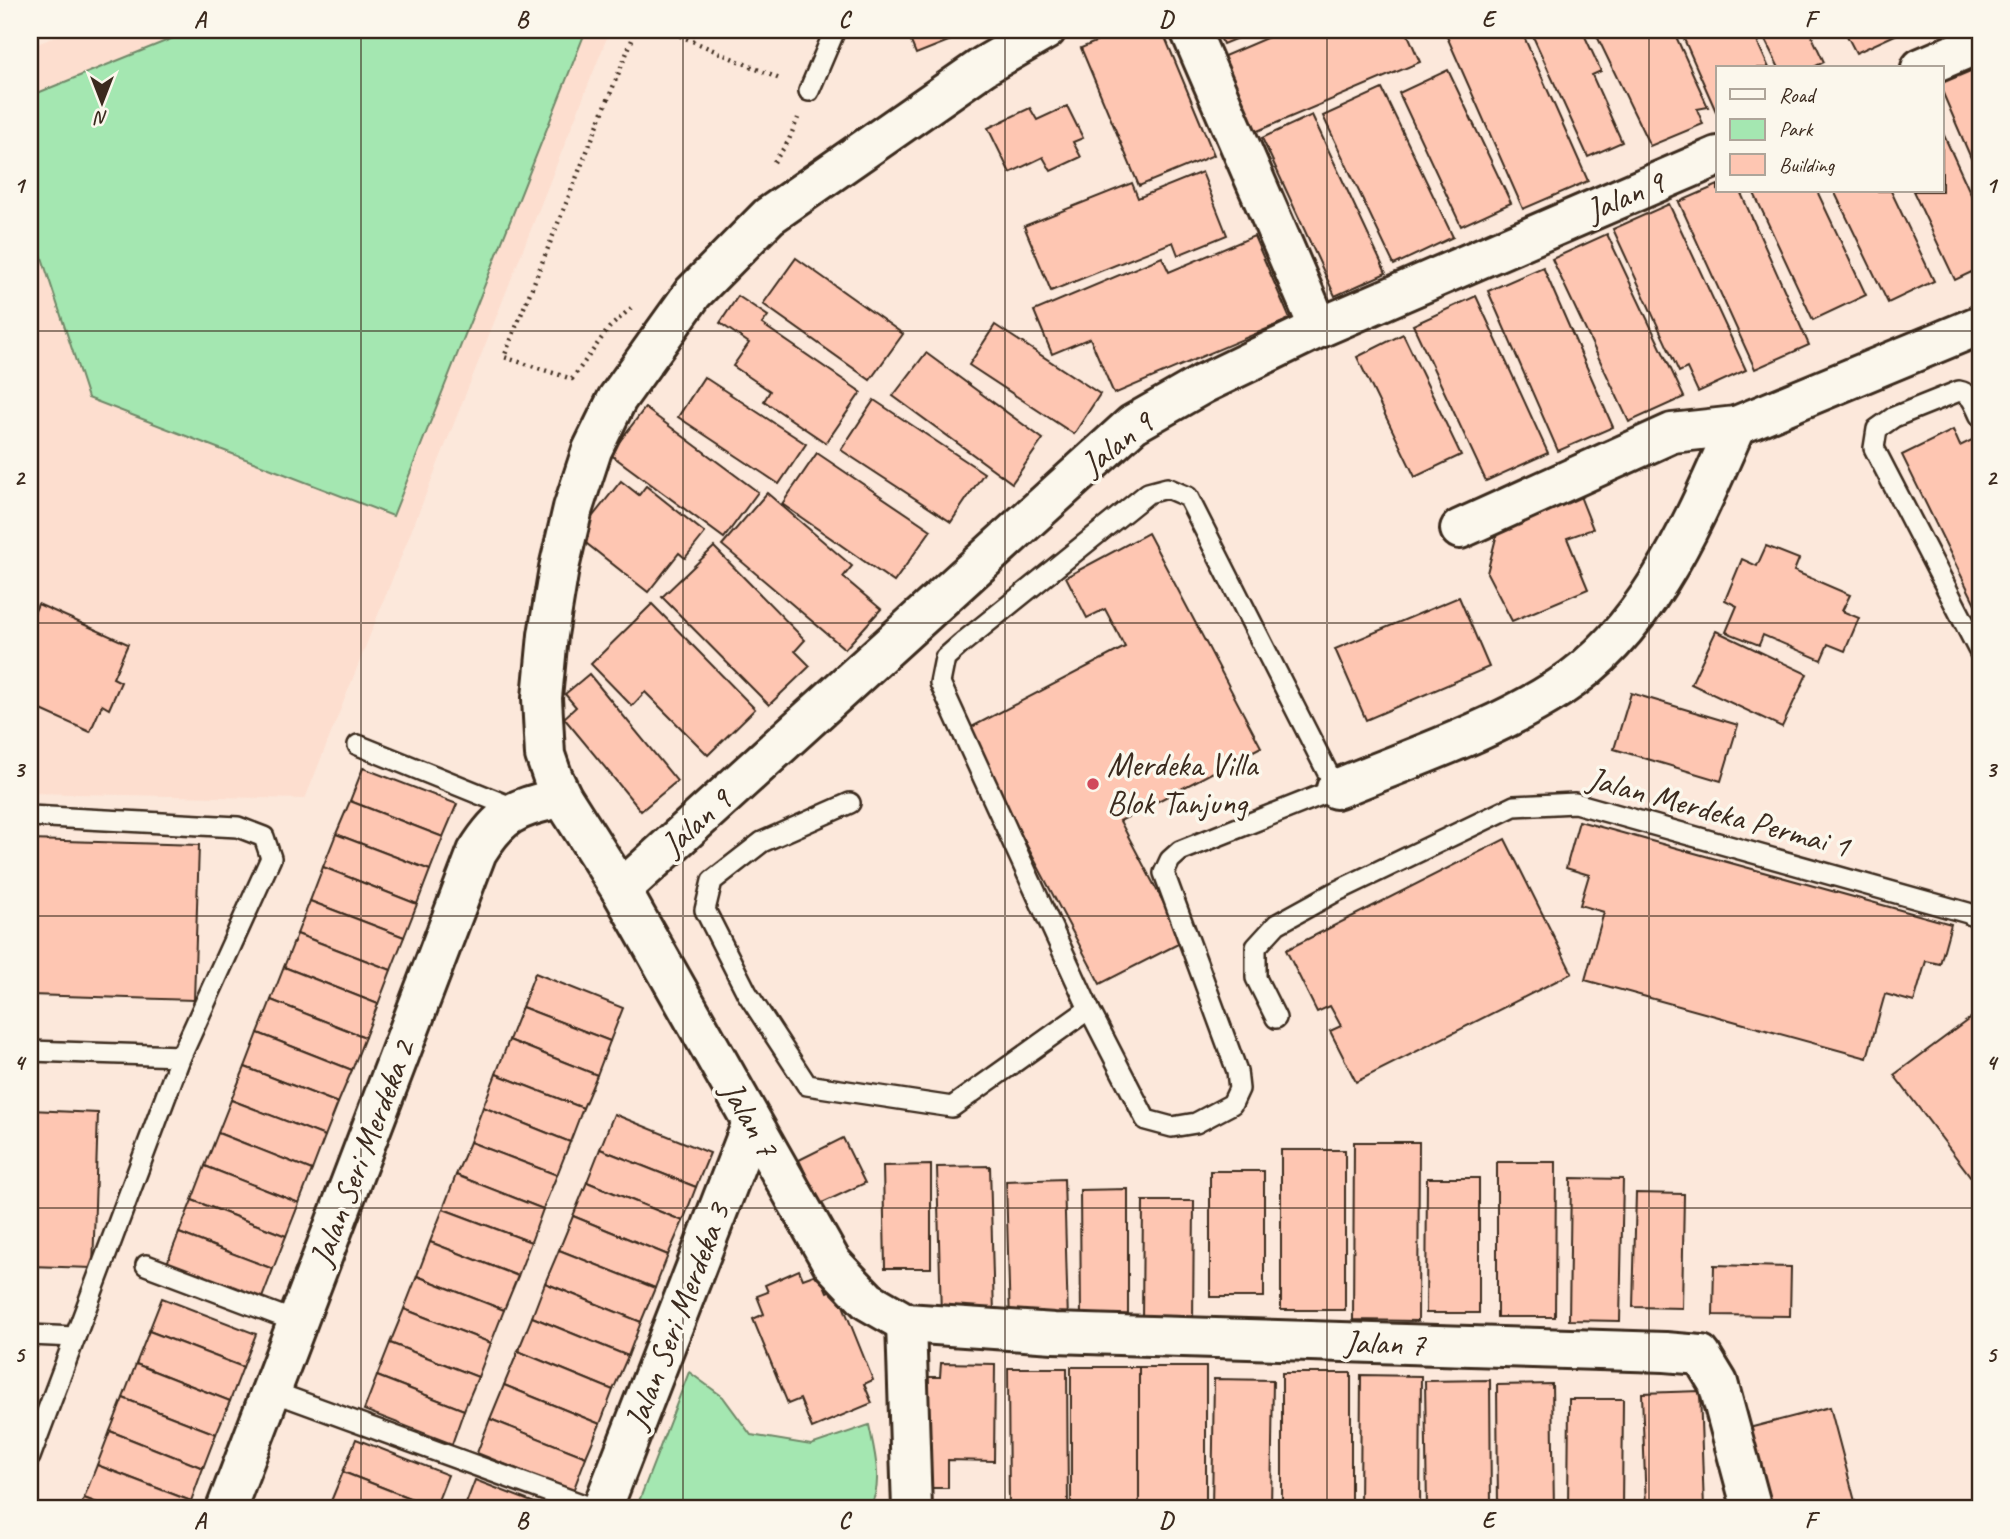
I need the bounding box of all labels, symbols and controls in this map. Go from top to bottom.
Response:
text: A [194,5,208,34]
text: B [516,5,530,34]
text: C [839,5,853,34]
text: D [1159,5,1175,34]
text: E [1482,5,1498,34]
text: F [1805,5,1821,34]
north arrow [66,66,136,136]
legend [1716,66,1944,192]
text: Road [1779,82,1818,108]
text: N [93,106,108,130]
text: Park [1779,116,1814,142]
text: Building [1779,152,1836,178]
street label: Jalan 9 [1578,160,1673,232]
text: 1 [14,171,27,200]
text: 1 [1986,171,1999,200]
street label: Jalan 9 [1071,400,1164,486]
text: 2 [14,463,27,492]
text: 2 [1986,463,1999,492]
place label: Merdeka Villa Blok Tanjung [1107,744,1259,824]
text: 3 [14,755,27,784]
text: 3 [1986,755,1999,784]
street label: Jalan Merdeka Permai 1 [1582,756,1856,868]
marker: Merdeka Villa Blok Tanjung [1085,776,1101,792]
street label: Jalan 9 [650,777,742,866]
street label: Jalan Seri Merdeka 2 [299,1031,425,1273]
text: 4 [14,1048,27,1077]
text: 4 [1986,1048,1999,1077]
street label: Jalan 7 [711,1072,789,1166]
street label: Jalan Seri Merdeka 3 [614,1195,740,1436]
street label: Jalan 7 [1342,1321,1428,1365]
text: 5 [14,1340,26,1369]
text: 5 [1986,1340,1998,1369]
text: A [194,1506,208,1535]
text: B [516,1506,530,1535]
text: C [839,1506,853,1535]
text: D [1159,1506,1175,1535]
text: E [1482,1506,1498,1535]
text: F [1805,1506,1821,1535]

